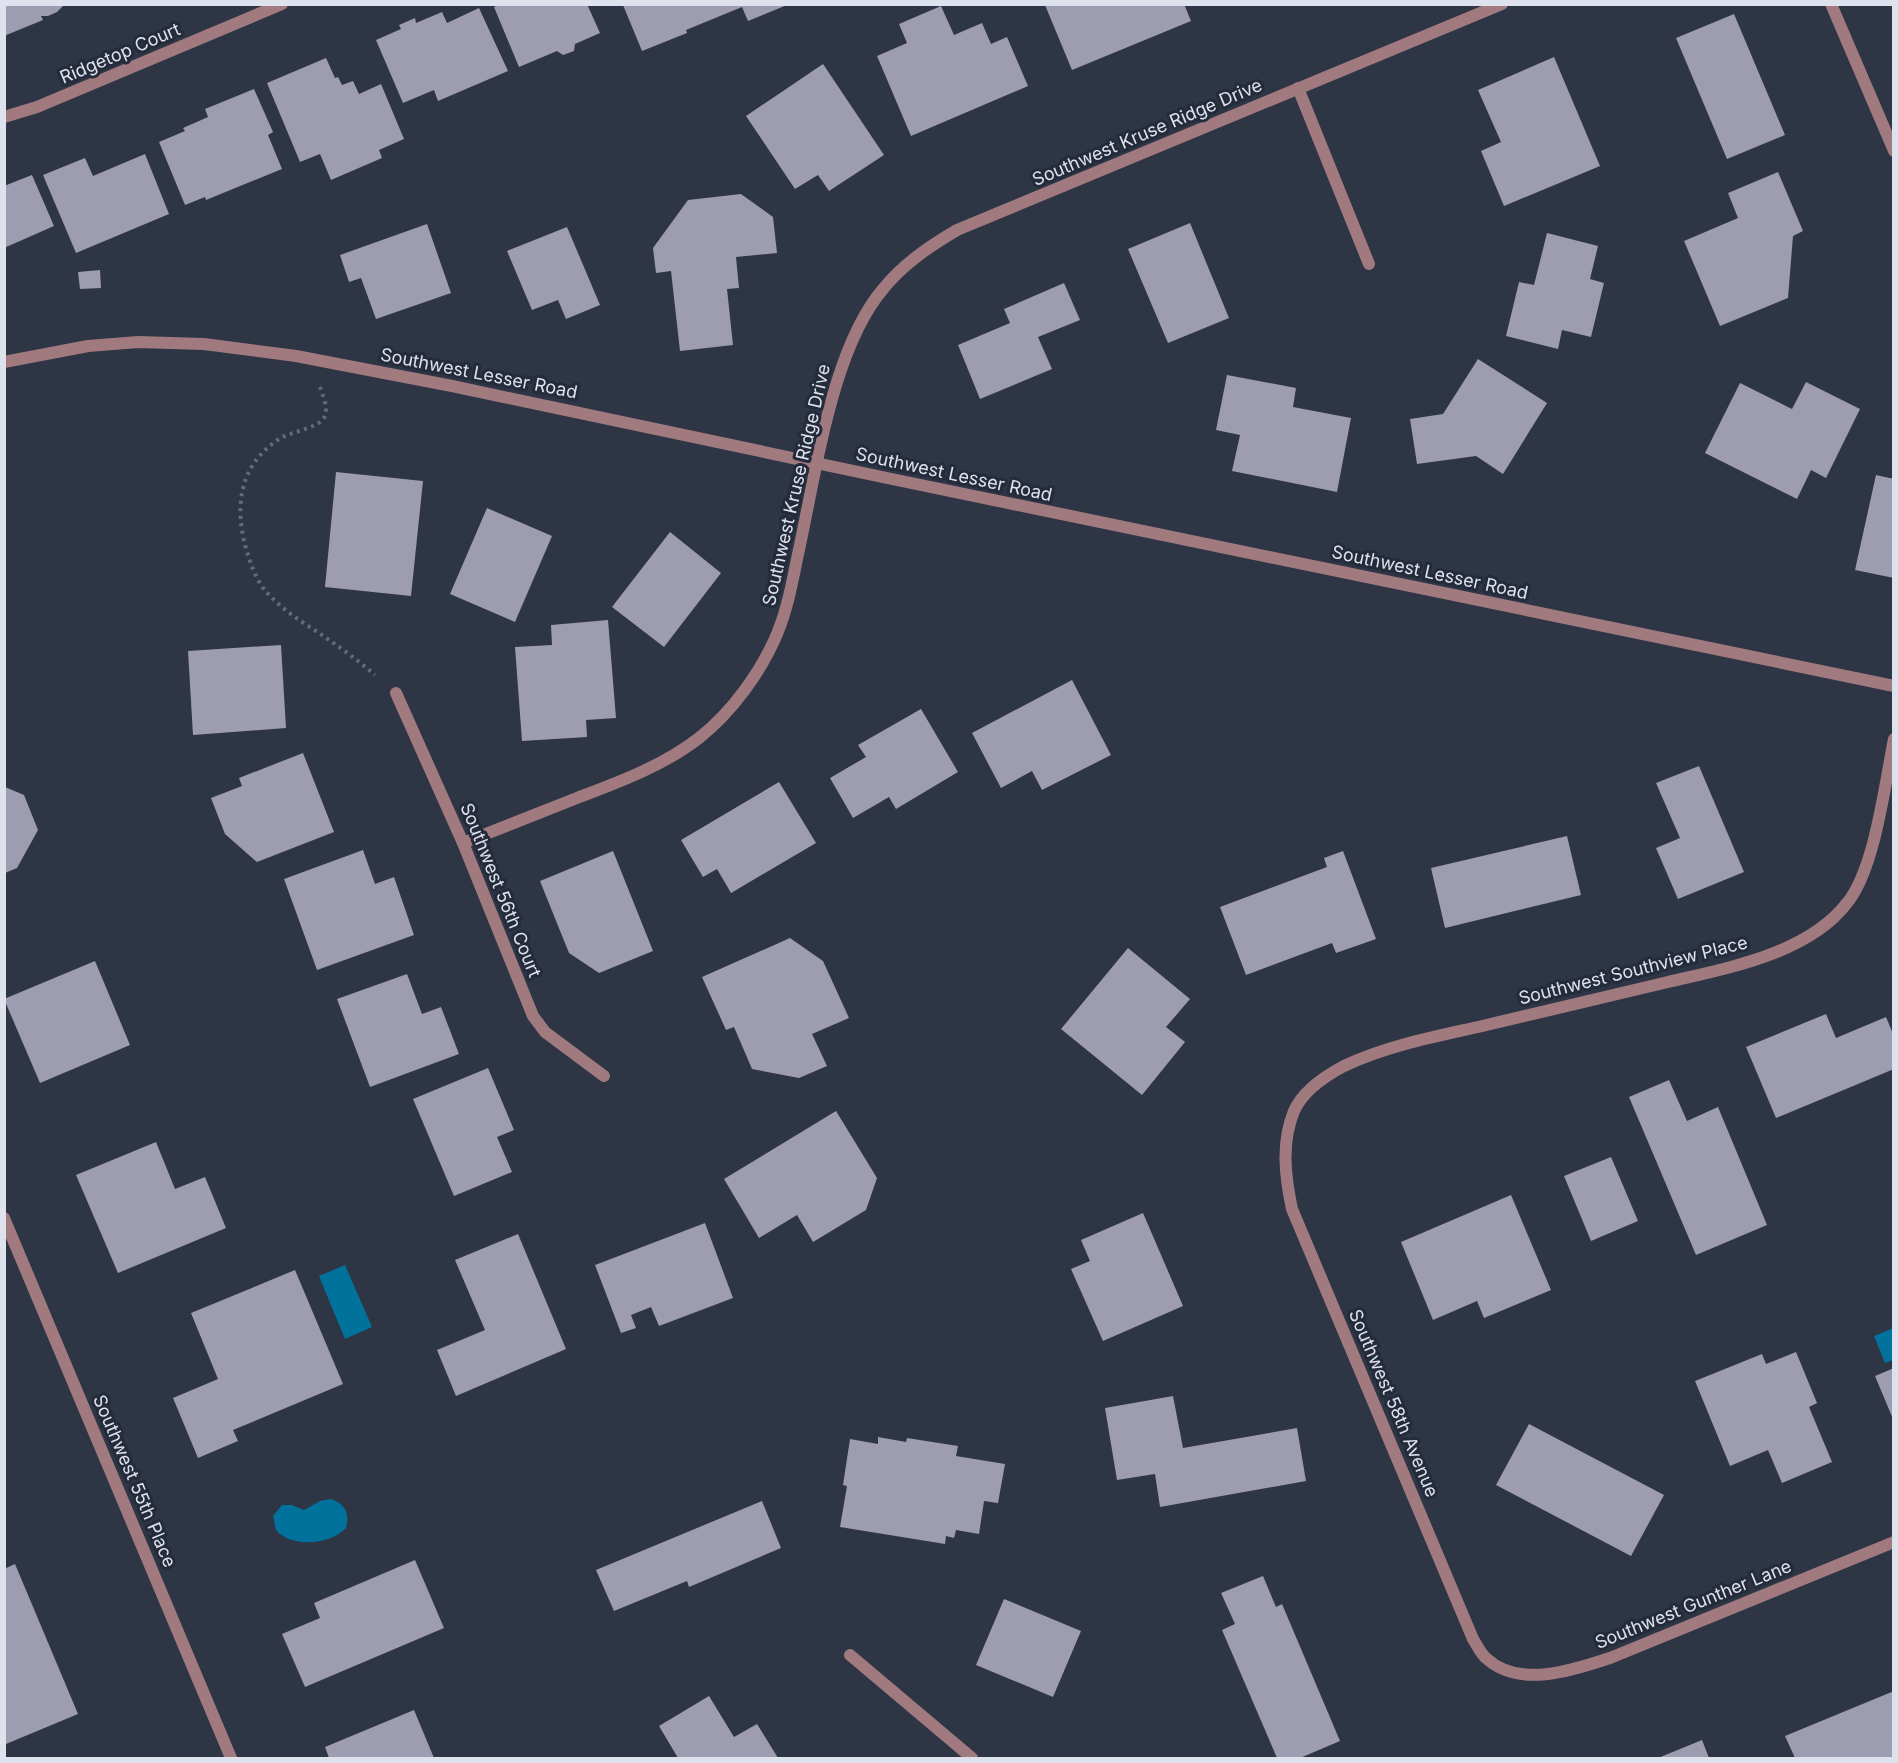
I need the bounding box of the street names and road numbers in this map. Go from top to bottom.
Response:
street label: Ridgetop Court [57,18,183,88]
street label: Southwest Kruse Ridge Drive [1029,74,1265,190]
street label: Southwest Lesser Road [379,344,579,402]
street label: Southwest Kruse Ridge Drive [758,362,834,608]
street label: Southwest Lesser Road [854,443,1054,505]
street label: Southwest Lesser Road [1330,541,1530,603]
street label: Southwest 56th Court [456,800,546,980]
street label: Southwest Southview Place [1516,931,1750,1009]
street label: Southwest 58th Avenue [1345,1306,1443,1500]
street label: Southwest 55th Place [89,1392,181,1570]
street label: Southwest Gunther Lane [1592,1555,1794,1653]

